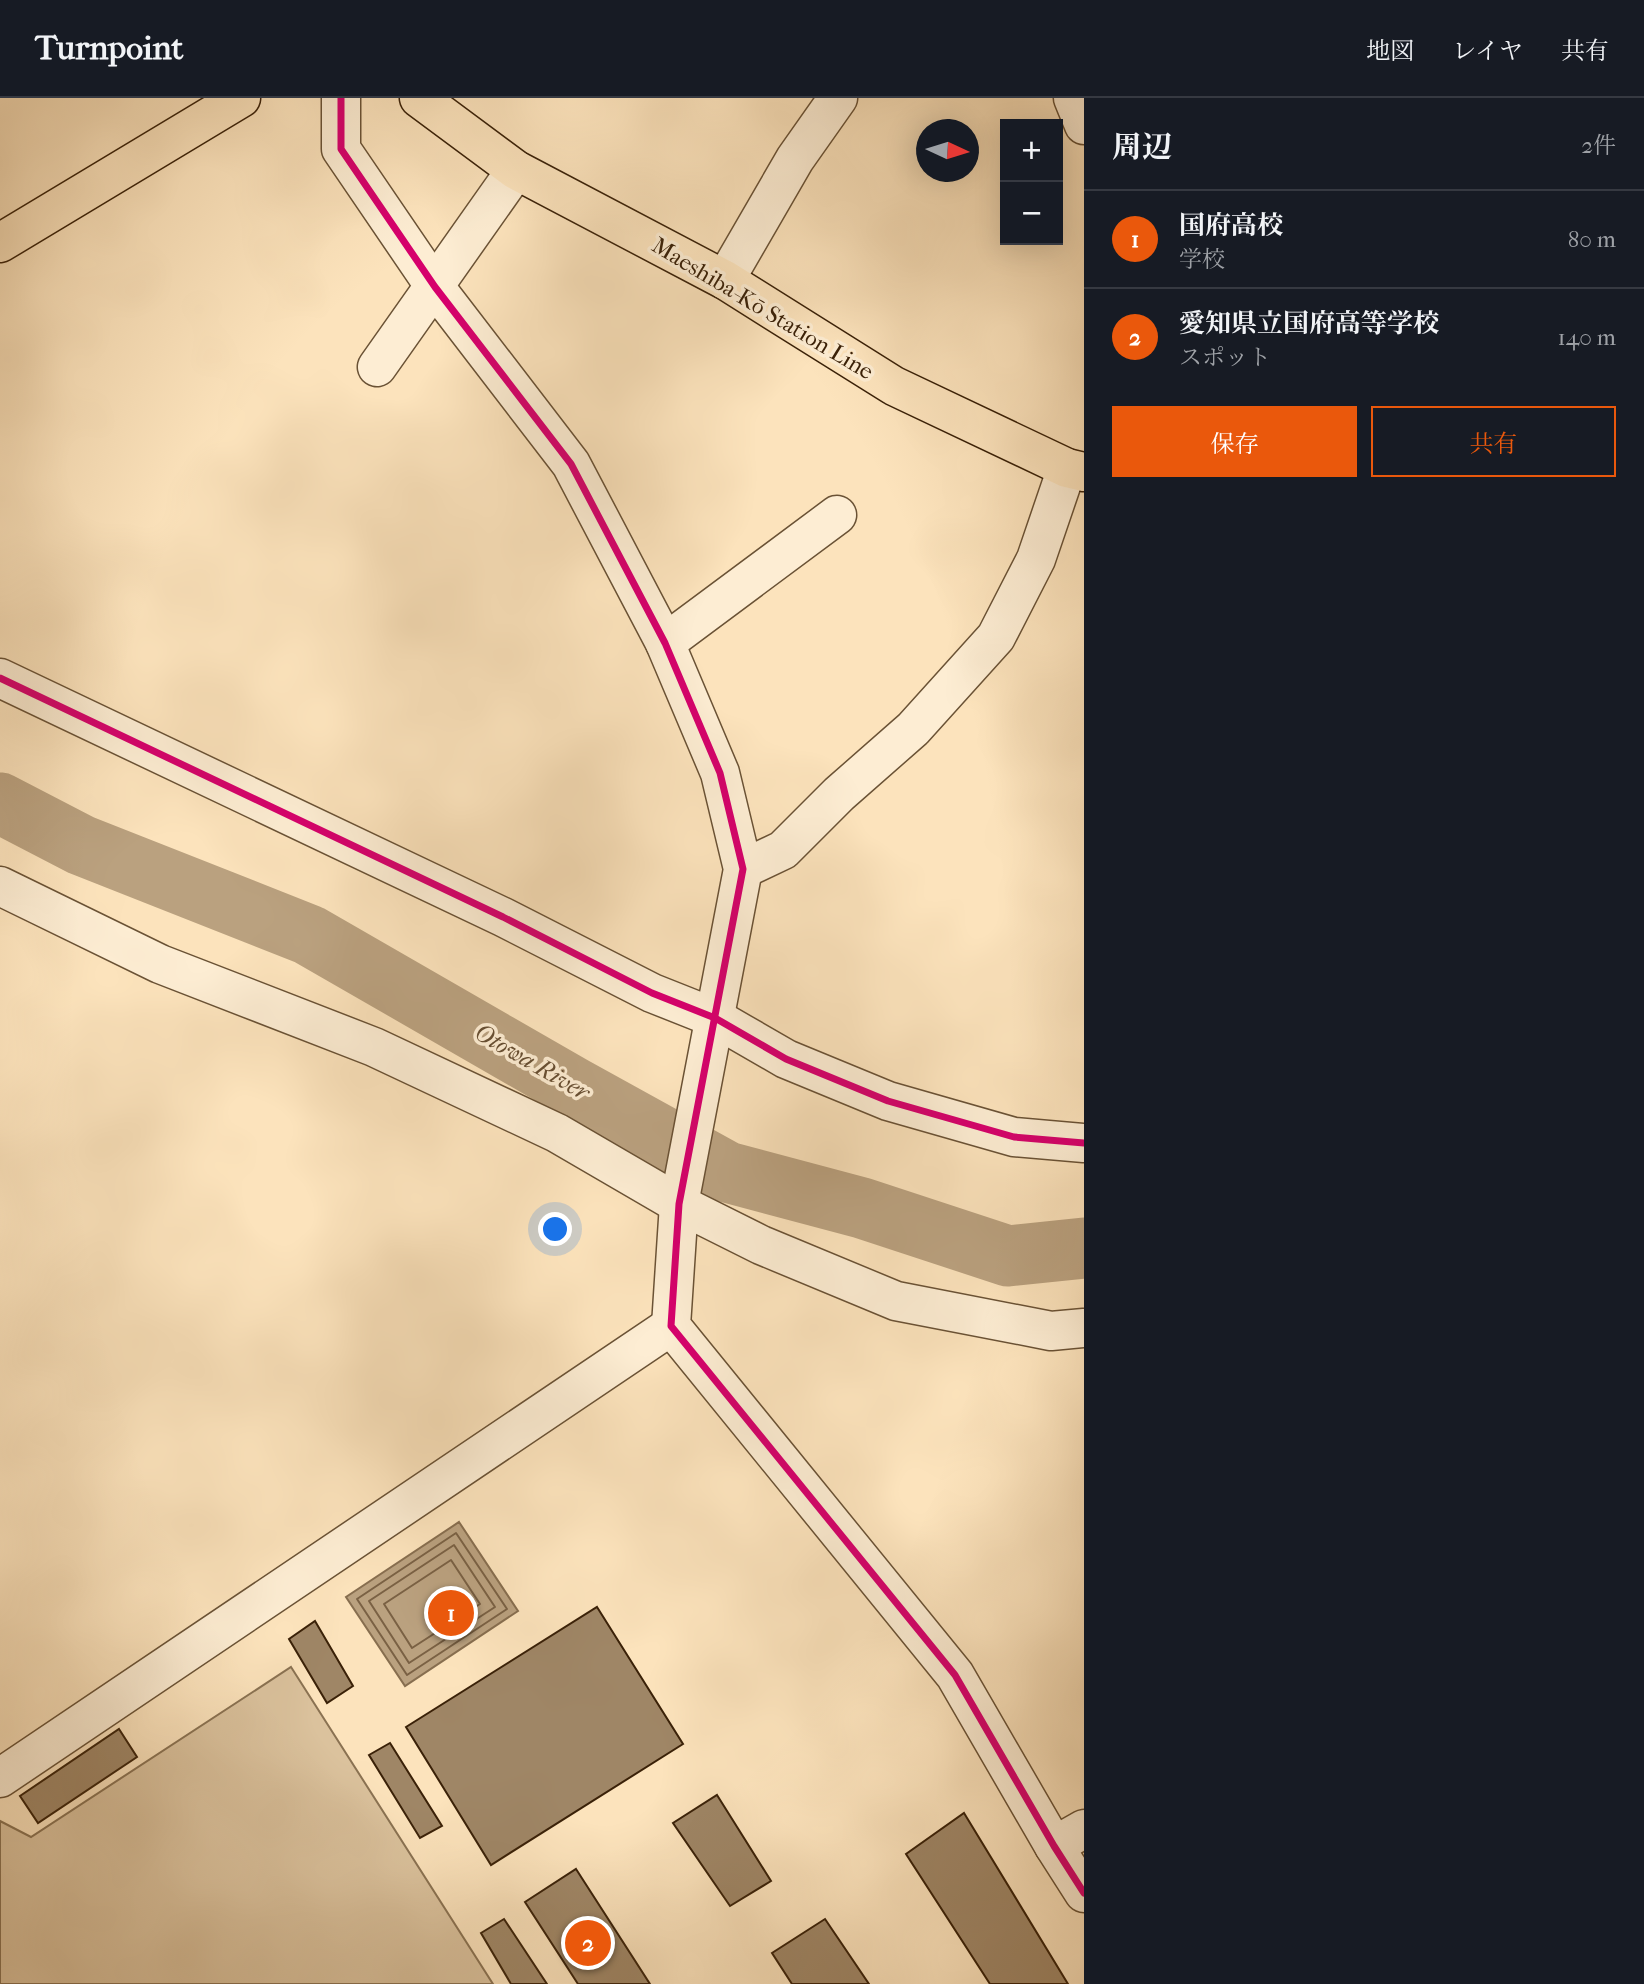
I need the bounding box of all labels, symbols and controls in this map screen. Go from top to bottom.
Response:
text: Turnpoint [35,29,183,68]
text: 地図 [1366,37,1414,65]
text: レイヤ [1452,37,1523,65]
text: 共有 [1561,37,1609,65]
north arrow [916,119,979,182]
map controls [1000,119,1063,245]
button: + [1000,119,1063,182]
text: 周辺 [1112,130,1172,165]
text: 2件 [1581,132,1616,159]
button: − [1000,182,1063,245]
text: 国府高校 [1179,210,1283,241]
text: 1 [1131,226,1139,253]
text: 80 m [1568,226,1616,253]
street label: Maeshiba-Kō Station Line [647,232,878,385]
text: 学校 [1179,246,1225,273]
text: 愛知県立国府高等学校 [1179,308,1439,339]
text: 2 [1129,324,1141,351]
text: 140 m [1557,324,1616,351]
text: スポット [1179,344,1271,371]
button: 保存 [1112,406,1357,477]
button: 共有 [1371,406,1616,477]
water label: Otowa River [470,1018,596,1107]
your location [538,1212,572,1246]
pin: 1 [428,1587,474,1639]
pin: 2 [565,1917,611,1969]

